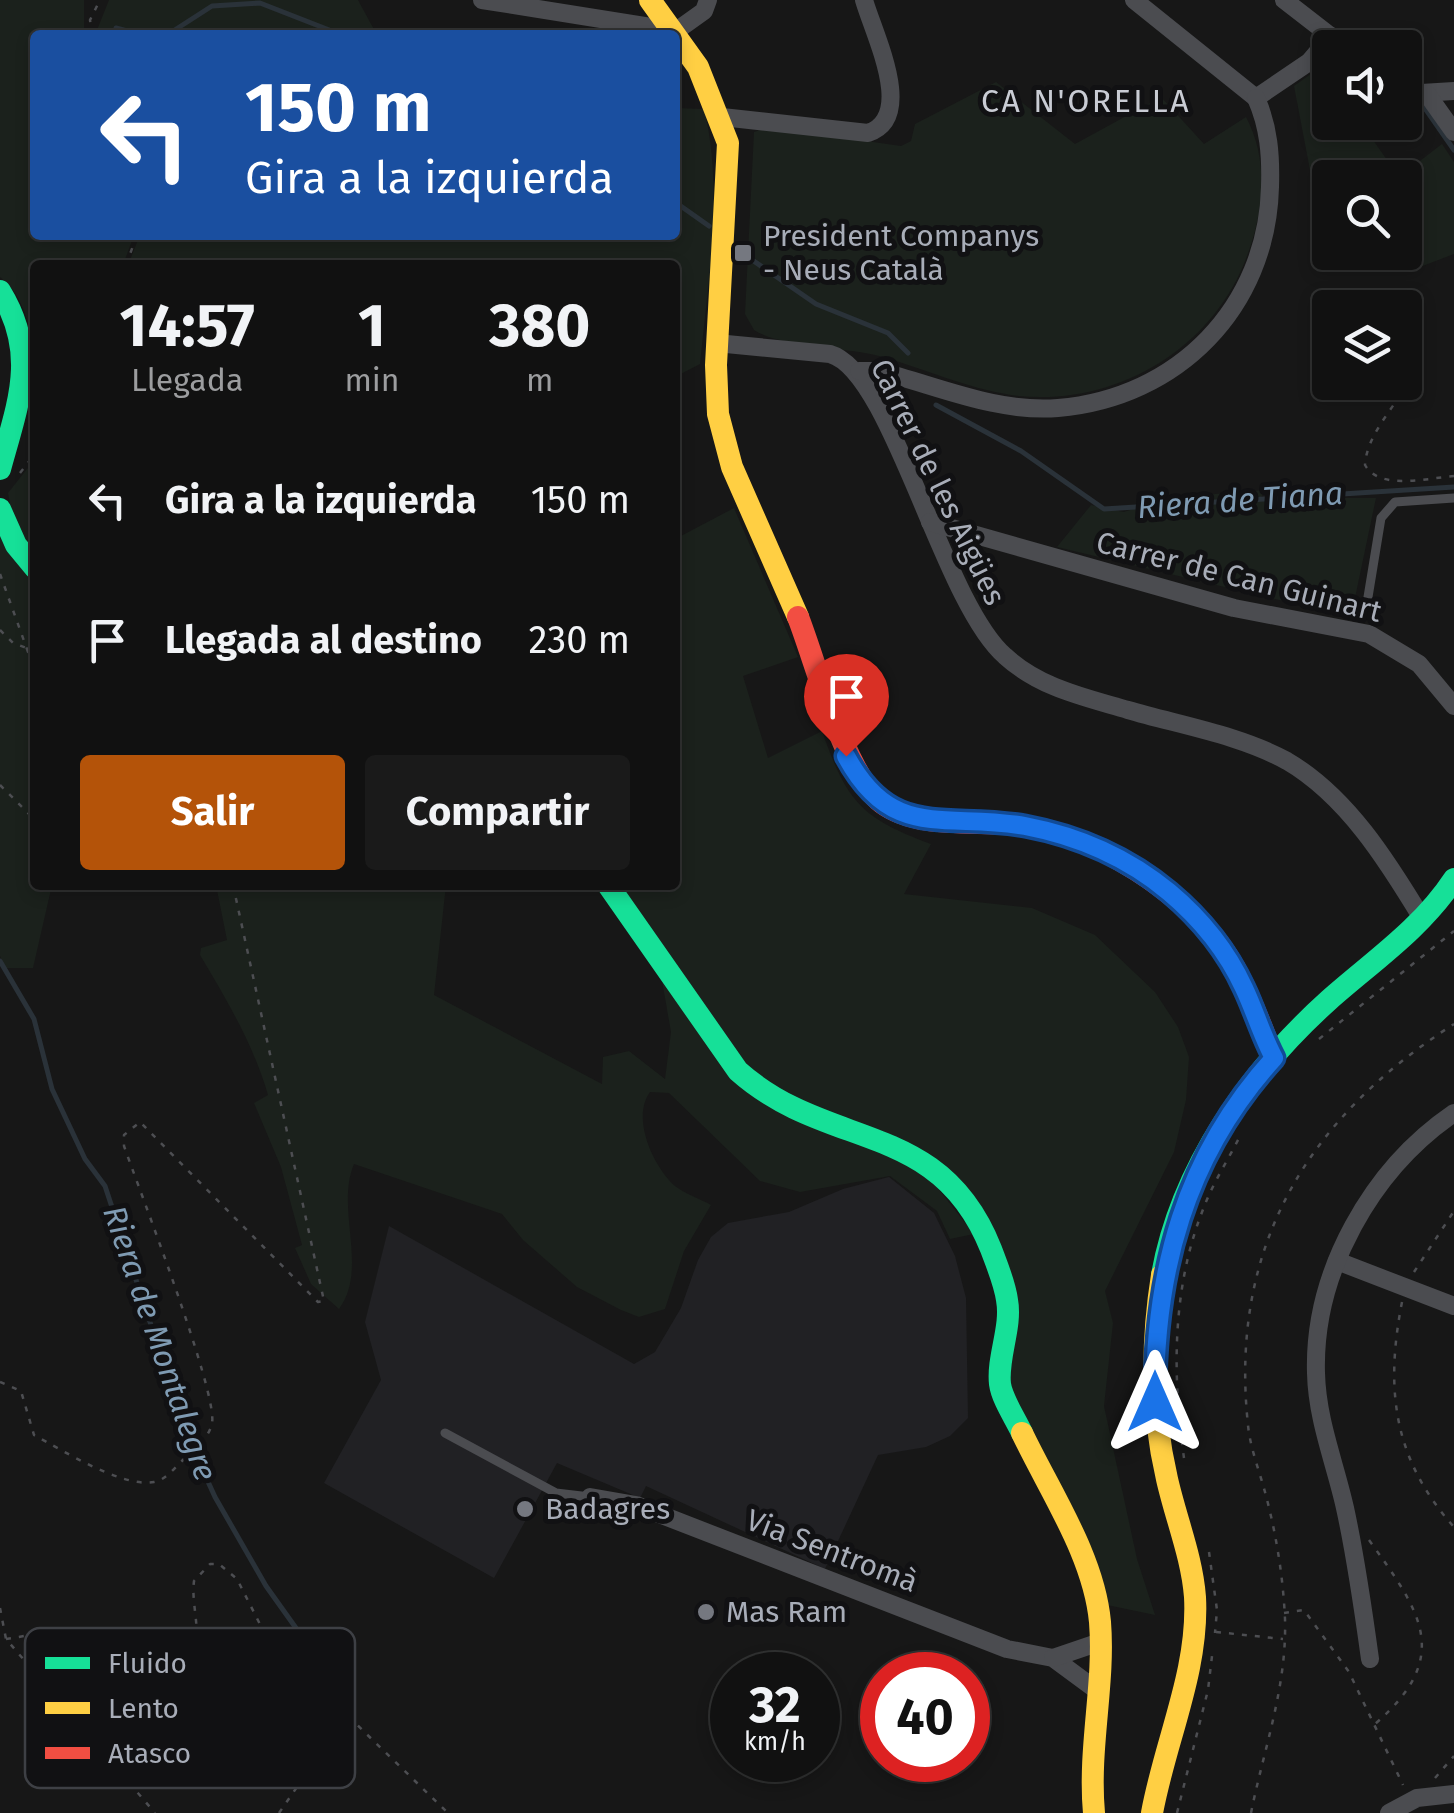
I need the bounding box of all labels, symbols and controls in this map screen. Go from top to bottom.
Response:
map controls [1312,30,1422,400]
button: sound [1312,30,1422,140]
text: 150 m [245,66,432,150]
icon: left [80,70,210,200]
district label: CA N'ORELLA [981,82,1191,120]
text: Gira a la izquierda [245,151,614,205]
button: search [1312,160,1422,270]
place label: President Companys - Neus Català [763,218,1039,288]
marker: President Companys - Neus Català [732,242,754,264]
text: 14:57 [120,290,255,362]
text: 1 [358,290,386,362]
text: 380 [489,290,590,362]
button: layers [1312,290,1422,400]
street label: Carrer de les Aigües [863,353,1013,611]
text: Llegada [131,361,243,399]
text: min [344,361,400,399]
text: m [526,361,554,399]
icon: left [80,473,135,528]
water label: Riera de Tiana [1136,474,1344,526]
text: Gira a la izquierda [165,477,477,523]
text: 150 m [531,477,630,523]
street label: Carrer de Can Guinart [1093,524,1386,630]
icon: arrive [80,613,135,668]
text: Llegada al destino [165,617,482,663]
text: 230 m [529,617,630,663]
pin [804,654,889,757]
icon: arrive [819,669,874,724]
button: Salir [80,755,345,870]
button: Compartir [365,755,630,870]
water label: Riera de Montalegre [95,1200,225,1486]
position arrow [1103,1350,1207,1454]
place label: Badagres [545,1491,670,1527]
marker: Badagres [514,1498,536,1520]
street label: Via Sentromà [741,1502,923,1600]
place label: Mas Ram [726,1594,847,1630]
marker: Mas Ram [695,1601,717,1623]
legend [25,1628,355,1788]
text: Fluido [108,1647,187,1680]
speed limit sign: 40 [860,1652,990,1782]
text: 32 [749,1675,801,1735]
text: Lento [108,1692,179,1725]
text: km/h [744,1727,806,1757]
text: Atasco [108,1737,191,1770]

